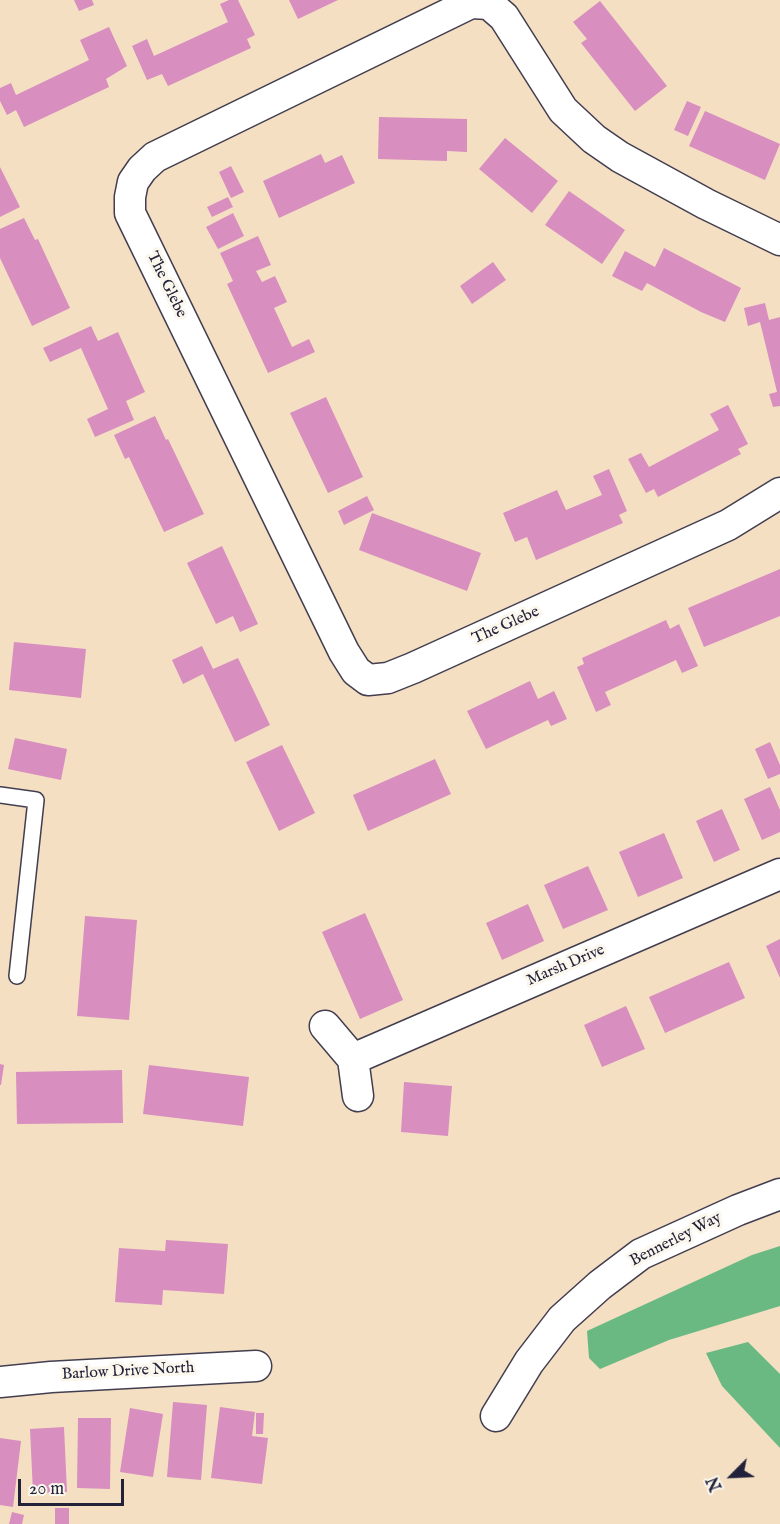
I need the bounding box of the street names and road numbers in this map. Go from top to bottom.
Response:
street label: The Glebe [142,249,190,321]
street label: The Glebe [470,603,542,649]
street label: Marsh Drive [524,941,608,991]
street label: Bennerley Way [627,1209,725,1271]
street label: Barlow Drive North [61,1359,195,1385]

